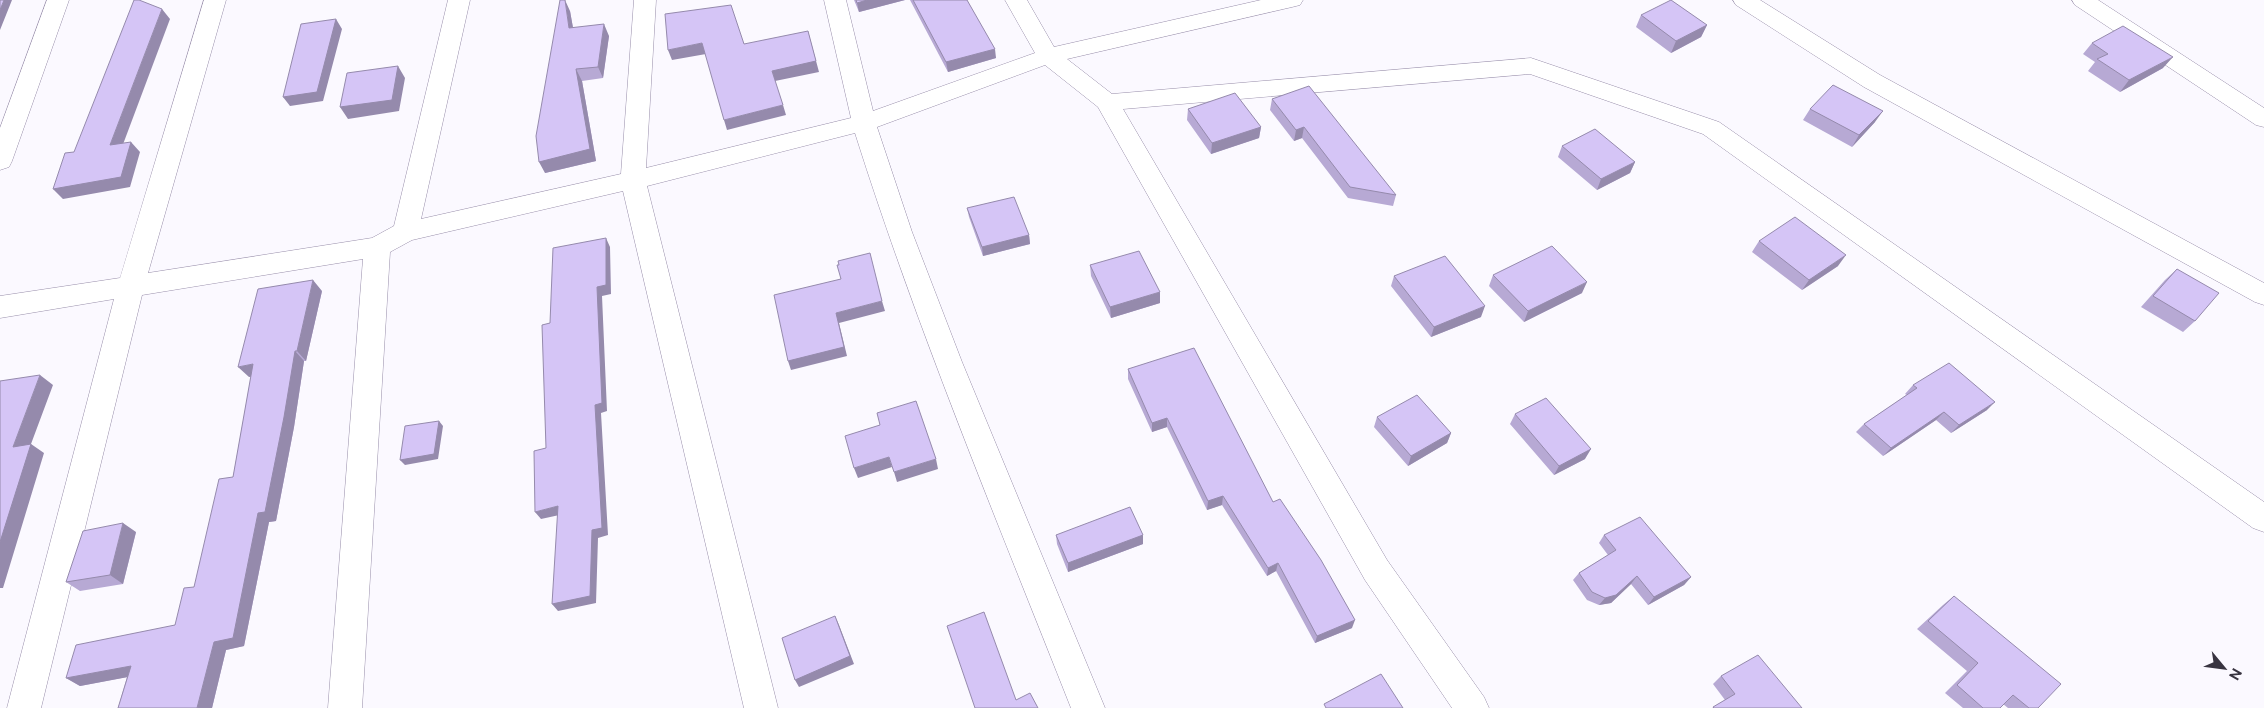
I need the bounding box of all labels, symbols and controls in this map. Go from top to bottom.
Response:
north arrow [2199,643,2249,693]
text: N [2226,666,2245,683]

